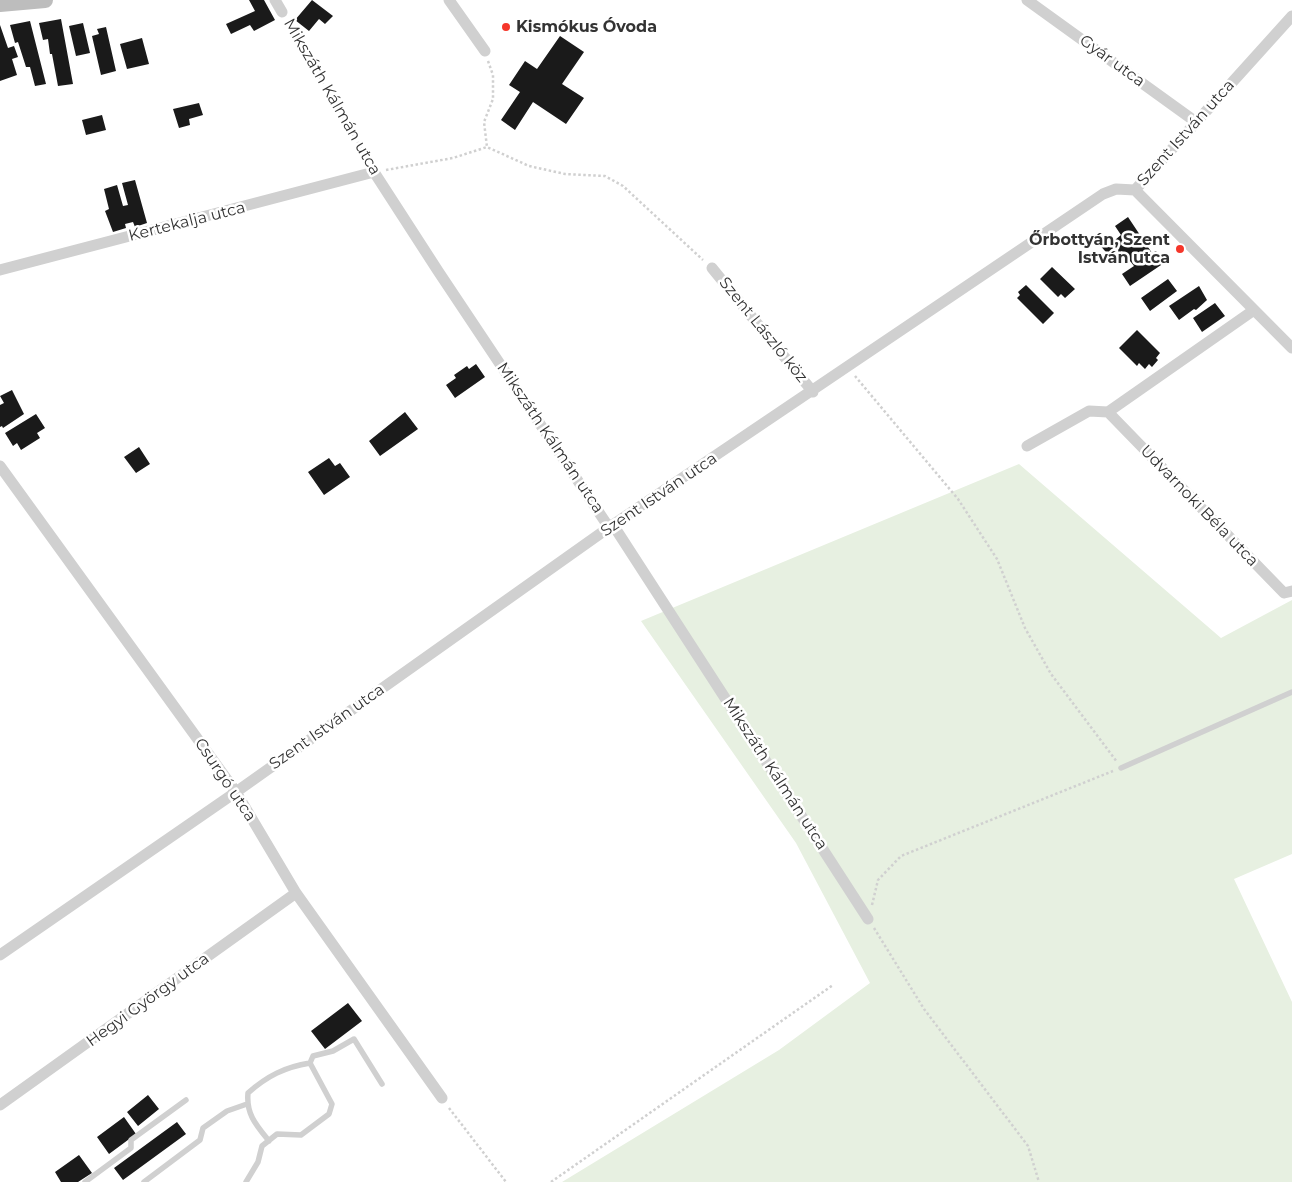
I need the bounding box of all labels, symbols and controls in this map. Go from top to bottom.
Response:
street label: Mikszáth Kálmán utca [279,15,385,179]
place label: Kismókus Óvoda [516,17,657,37]
marker: Kismókus Óvoda [500,21,512,33]
street label: Gyár utca [1076,31,1148,91]
street label: Szent István utca [1133,76,1239,190]
street label: Kertekalja utca [127,198,247,246]
place label: Őrbottyán, Szent István utca [1029,230,1170,268]
marker: Őrbottyán, Szent István utca [1174,243,1186,255]
street label: Szent László köz [715,274,811,386]
street label: Mikszáth Kálmán utca [492,359,608,517]
street label: Udvarnoki Béla utca [1136,441,1262,571]
street label: Szent István utca [597,449,721,541]
street label: Szent István utca [266,680,388,774]
street label: Mikszáth Kálmán utca [719,694,831,854]
street label: Csurgó utca [190,735,260,825]
street label: Hegyi György utca [83,949,213,1051]

